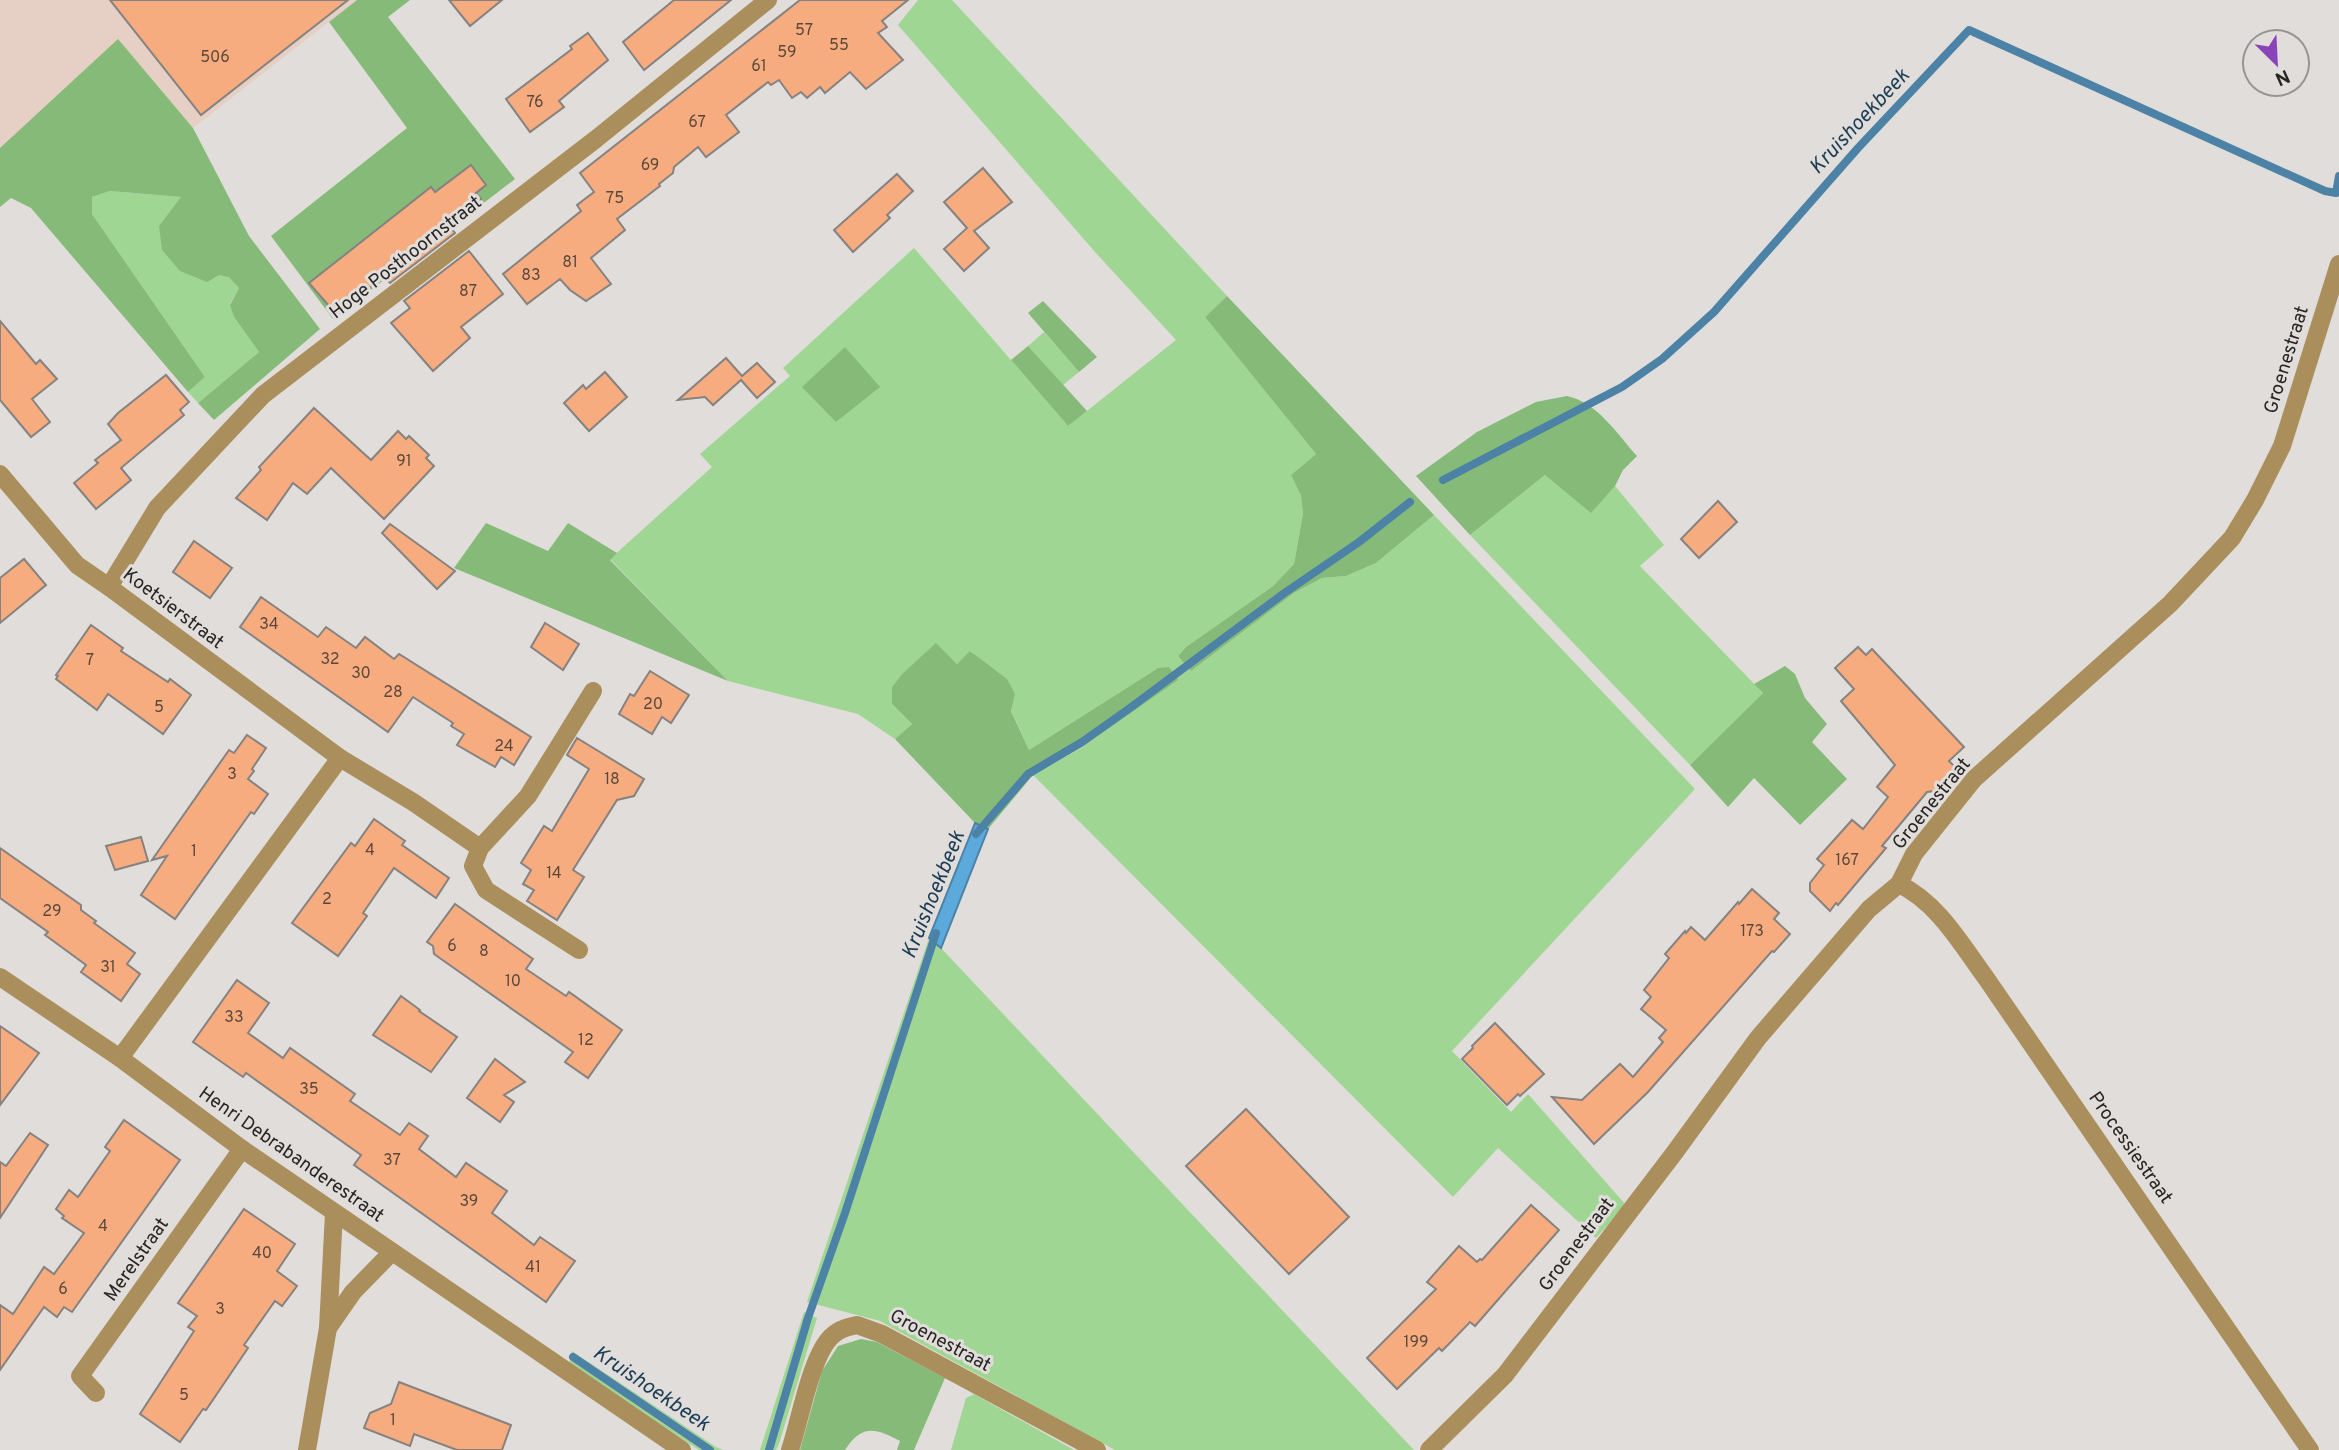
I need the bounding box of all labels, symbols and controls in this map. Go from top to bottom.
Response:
house number: 57 [795,21,813,41]
north arrow [2241,28,2311,98]
house number: 55 [829,36,849,56]
house number: 59 [777,43,797,63]
house number: 506 [200,48,230,68]
house number: 61 [751,57,767,77]
water label: Kruishoekbeek [1804,63,1916,181]
text: N [2271,63,2293,90]
house number: 76 [526,93,544,113]
house number: 67 [688,113,706,133]
house number: 69 [641,156,659,176]
house number: 75 [606,189,624,209]
street label: Hoge Posthoornstraat [325,191,487,325]
house number: 81 [562,253,578,273]
house number: 83 [521,266,541,286]
house number: 87 [459,282,477,302]
street label: Groenestraat [2259,303,2315,417]
house number: 91 [396,452,412,472]
street label: Koetsierstraat [118,563,228,655]
house number: 34 [259,615,279,635]
house number: 32 [320,650,340,670]
house number: 7 [86,651,94,671]
house number: 30 [351,664,371,684]
house number: 28 [383,683,403,703]
house number: 20 [643,695,663,715]
house number: 5 [154,698,164,718]
house number: 24 [494,737,514,757]
street label: Groenestraat [1888,753,1976,855]
house number: 3 [227,765,237,785]
house number: 18 [604,770,620,790]
water label: Kruishoekbeek [896,827,972,963]
house number: 4 [365,841,375,861]
house number: 1 [191,842,197,862]
house number: 167 [1835,851,1859,871]
house number: 14 [546,864,562,884]
house number: 2 [322,890,332,910]
house number: 29 [42,902,62,922]
house number: 173 [1740,922,1764,942]
house number: 6 [447,937,457,957]
house number: 8 [479,942,489,962]
house number: 31 [100,958,116,978]
house number: 10 [505,972,521,992]
house number: 33 [224,1008,244,1028]
house number: 12 [578,1031,594,1051]
house number: 35 [299,1080,319,1100]
street label: Henri Debrabanderestraat [194,1082,388,1228]
street label: Processiestraat [2083,1087,2177,1209]
house number: 37 [383,1151,401,1171]
house number: 39 [460,1192,478,1212]
street label: Groenestraat [1534,1193,1620,1297]
street label: Merelstraat [99,1213,175,1307]
house number: 4 [98,1217,108,1237]
house number: 40 [252,1244,272,1264]
house number: 41 [525,1258,541,1278]
house number: 6 [58,1280,68,1300]
house number: 3 [215,1300,225,1320]
street label: Groenestraat [885,1304,995,1378]
house number: 199 [1403,1333,1429,1353]
water label: Kruishoekbeek [587,1340,715,1438]
house number: 5 [179,1386,189,1406]
house number: 1 [390,1411,396,1431]

